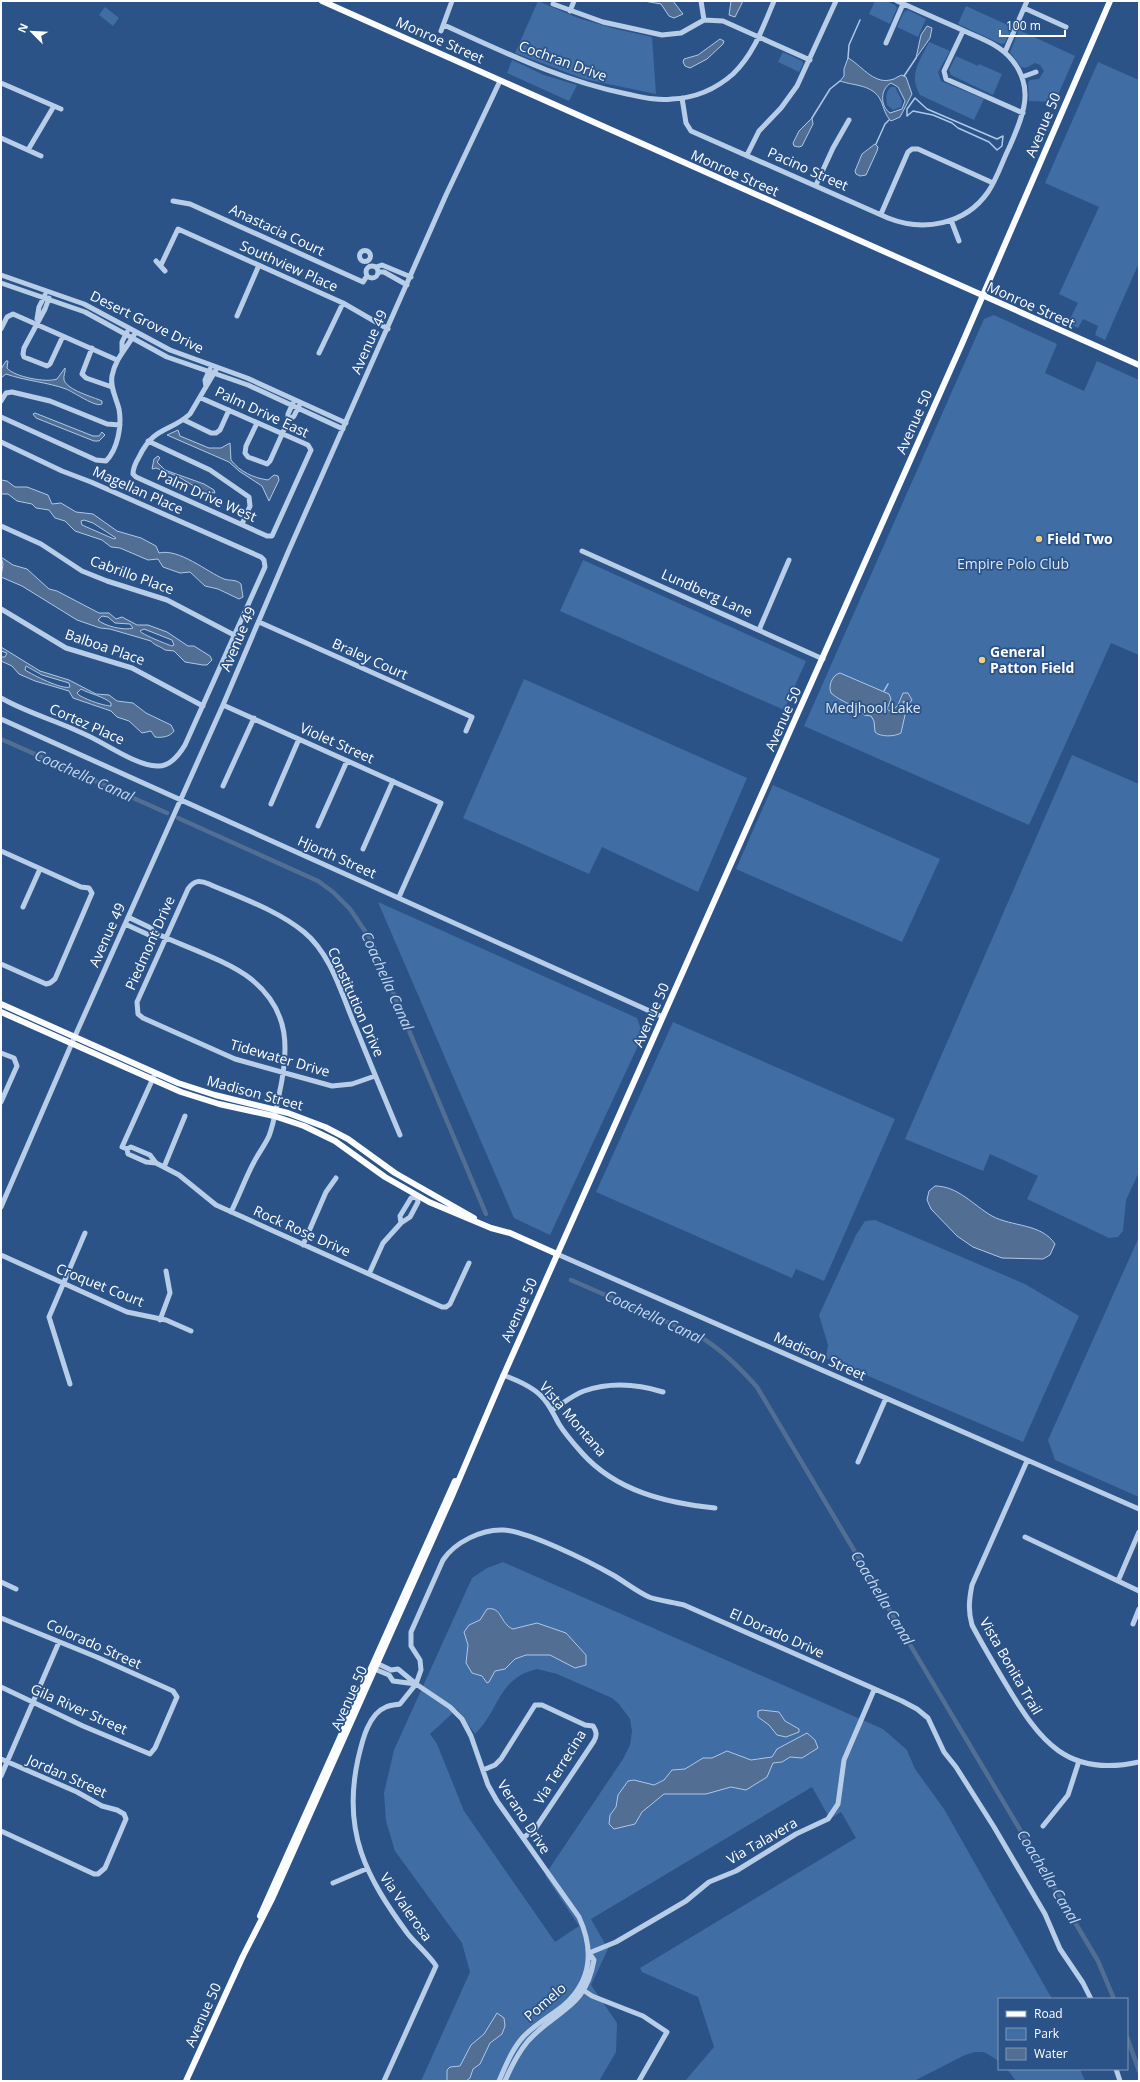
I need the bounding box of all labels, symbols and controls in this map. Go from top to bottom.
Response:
north arrow [12,12,52,52]
street label: Monroe Street [393,12,487,67]
scale bar [1000,12,1065,38]
text: 100 m [1006,17,1041,34]
text: N [14,21,31,35]
street label: Cochran Drive [516,36,610,85]
street label: Avenue 50 [1020,90,1065,160]
street label: Pacino Street [765,142,851,195]
street label: Monroe Street [688,145,782,200]
street label: Anastacia Court [227,199,328,260]
street label: Southview Place [237,235,341,296]
street label: Monroe Street [984,277,1078,332]
street label: Desert Grove Drive [87,286,207,357]
street label: Avenue 49 [346,307,391,377]
street label: Palm Drive East [212,381,312,442]
street label: Avenue 50 [891,387,936,457]
street label: Magellan Place [90,461,187,518]
street label: Palm Drive West [155,465,260,526]
place label: Field Two [1047,529,1113,548]
marker: Field Two [1034,534,1044,544]
street label: Cabrillo Place [88,551,177,599]
park label: Empire Polo Club [957,554,1069,573]
street label: Lundberg Lane [659,564,756,621]
street label: Avenue 49 [215,604,260,674]
street label: Balboa Place [63,624,148,669]
street label: Braley Court [329,633,411,684]
place label: General Patton Field [990,642,1074,677]
marker: General Patton Field [977,655,987,665]
street label: Avenue 50 [760,684,805,754]
park label: Medjhool Lake [825,698,921,717]
street label: Cortez Place [47,699,128,749]
street label: Violet Street [297,718,377,767]
water label: Coachella Canal [32,744,138,806]
street label: Hjorth Street [295,831,380,882]
street label: Piedmont Drive [120,893,179,993]
street label: Avenue 49 [84,900,129,970]
water label: Coachella Canal [357,928,419,1035]
street label: Constitution Drive [324,944,389,1060]
street label: Avenue 50 [628,980,673,1050]
street label: Tidewater Drive [228,1034,332,1081]
street label: Madison Street [205,1071,305,1114]
street label: Rock Rose Drive [251,1201,354,1260]
street label: Croquet Court [53,1258,147,1311]
street label: Avenue 50 [496,1275,541,1345]
water label: Coachella Canal [602,1284,708,1348]
street label: Madison Street [771,1327,869,1384]
street label: Vista Montana [535,1377,611,1460]
water label: Coachella Canal [847,1547,920,1649]
street label: El Dorado Drive [727,1603,828,1662]
street label: Colorado Street [44,1614,145,1673]
street label: Vista Bonita Trail [976,1614,1047,1718]
street label: Avenue 50 [326,1663,371,1733]
street label: Gila River Street [28,1679,131,1738]
street label: Via Terrecina [529,1726,590,1808]
street label: Jordan Street [22,1749,110,1802]
street label: Verano Drive [493,1776,556,1858]
street label: Via Talavera [723,1813,800,1868]
water label: Coachella Canal [1013,1826,1086,1928]
street label: Via Valerosa [376,1869,437,1945]
street label: Pomelo [520,1978,570,2025]
street label: Avenue 50 [180,1980,225,2050]
legend [998,1998,1128,2070]
text: Road [1034,2005,1063,2022]
text: Park [1034,2025,1060,2042]
text: Water [1034,2045,1068,2062]

